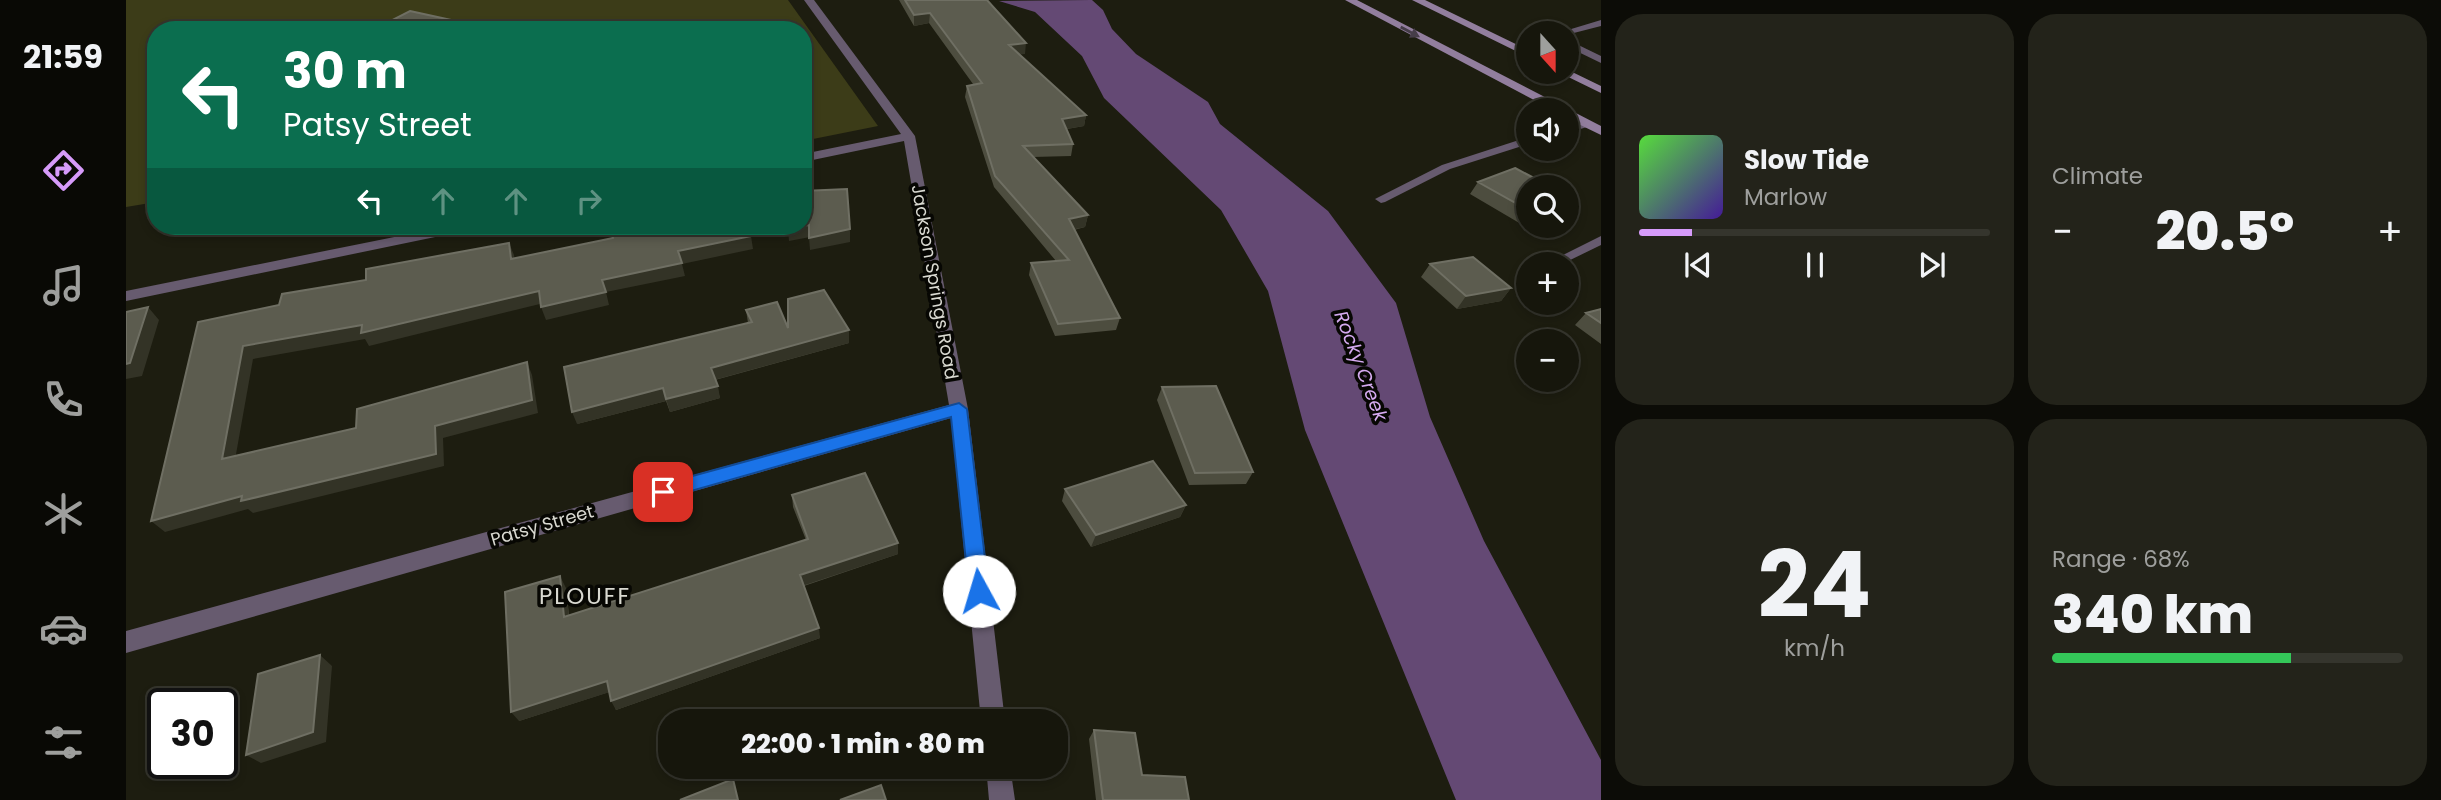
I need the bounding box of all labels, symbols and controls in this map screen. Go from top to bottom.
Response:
north arrow [1516,21,1578,84]
map controls [1516,21,1579,392]
one-way arrow [1400,26,1420,37]
text: 21:59 [23,34,103,79]
text: 30 m [283,37,407,105]
icon: left [168,49,259,140]
button: sound [1516,98,1579,161]
text: Patsy Street [283,102,472,147]
text: Slow Tide [1744,142,1869,178]
icon: directions [39,146,88,195]
text: Climate [2052,160,2143,192]
button: search [1516,175,1579,238]
text: Marlow [1744,181,1827,213]
icon: left [351,182,389,220]
icon: ahead [424,182,462,220]
icon: ahead [497,182,535,220]
icon: right [570,182,608,220]
street label: Jackson Springs Road [906,182,964,382]
text: 20.5° [2156,195,2294,268]
text: − [2052,205,2073,258]
text: + [2377,205,2403,258]
icon: previous [1679,246,1717,284]
icon: pause [1796,246,1834,284]
icon: next [1913,246,1951,284]
button: + [1516,252,1579,315]
icon: music [39,261,88,310]
water label: Rocky Creek [1328,307,1395,426]
button: − [1516,329,1579,392]
icon: phone [39,375,88,424]
pin [633,462,693,522]
icon: arrive [644,473,682,511]
icon: climate [39,489,88,538]
street label: Patsy Street [488,498,596,552]
text: 24 [1758,521,1871,649]
text: Range · 68% [2052,543,2190,575]
position arrow [942,554,1016,628]
text: 340 km [2052,578,2253,651]
district label: PLOUFF [539,580,631,612]
icon: car [39,604,88,653]
text: km/h [1784,632,1845,664]
speed limit sign: 30 [147,688,238,779]
icon: filters [39,718,88,767]
text: 22:00 · 1 min · 80 m [741,726,985,762]

